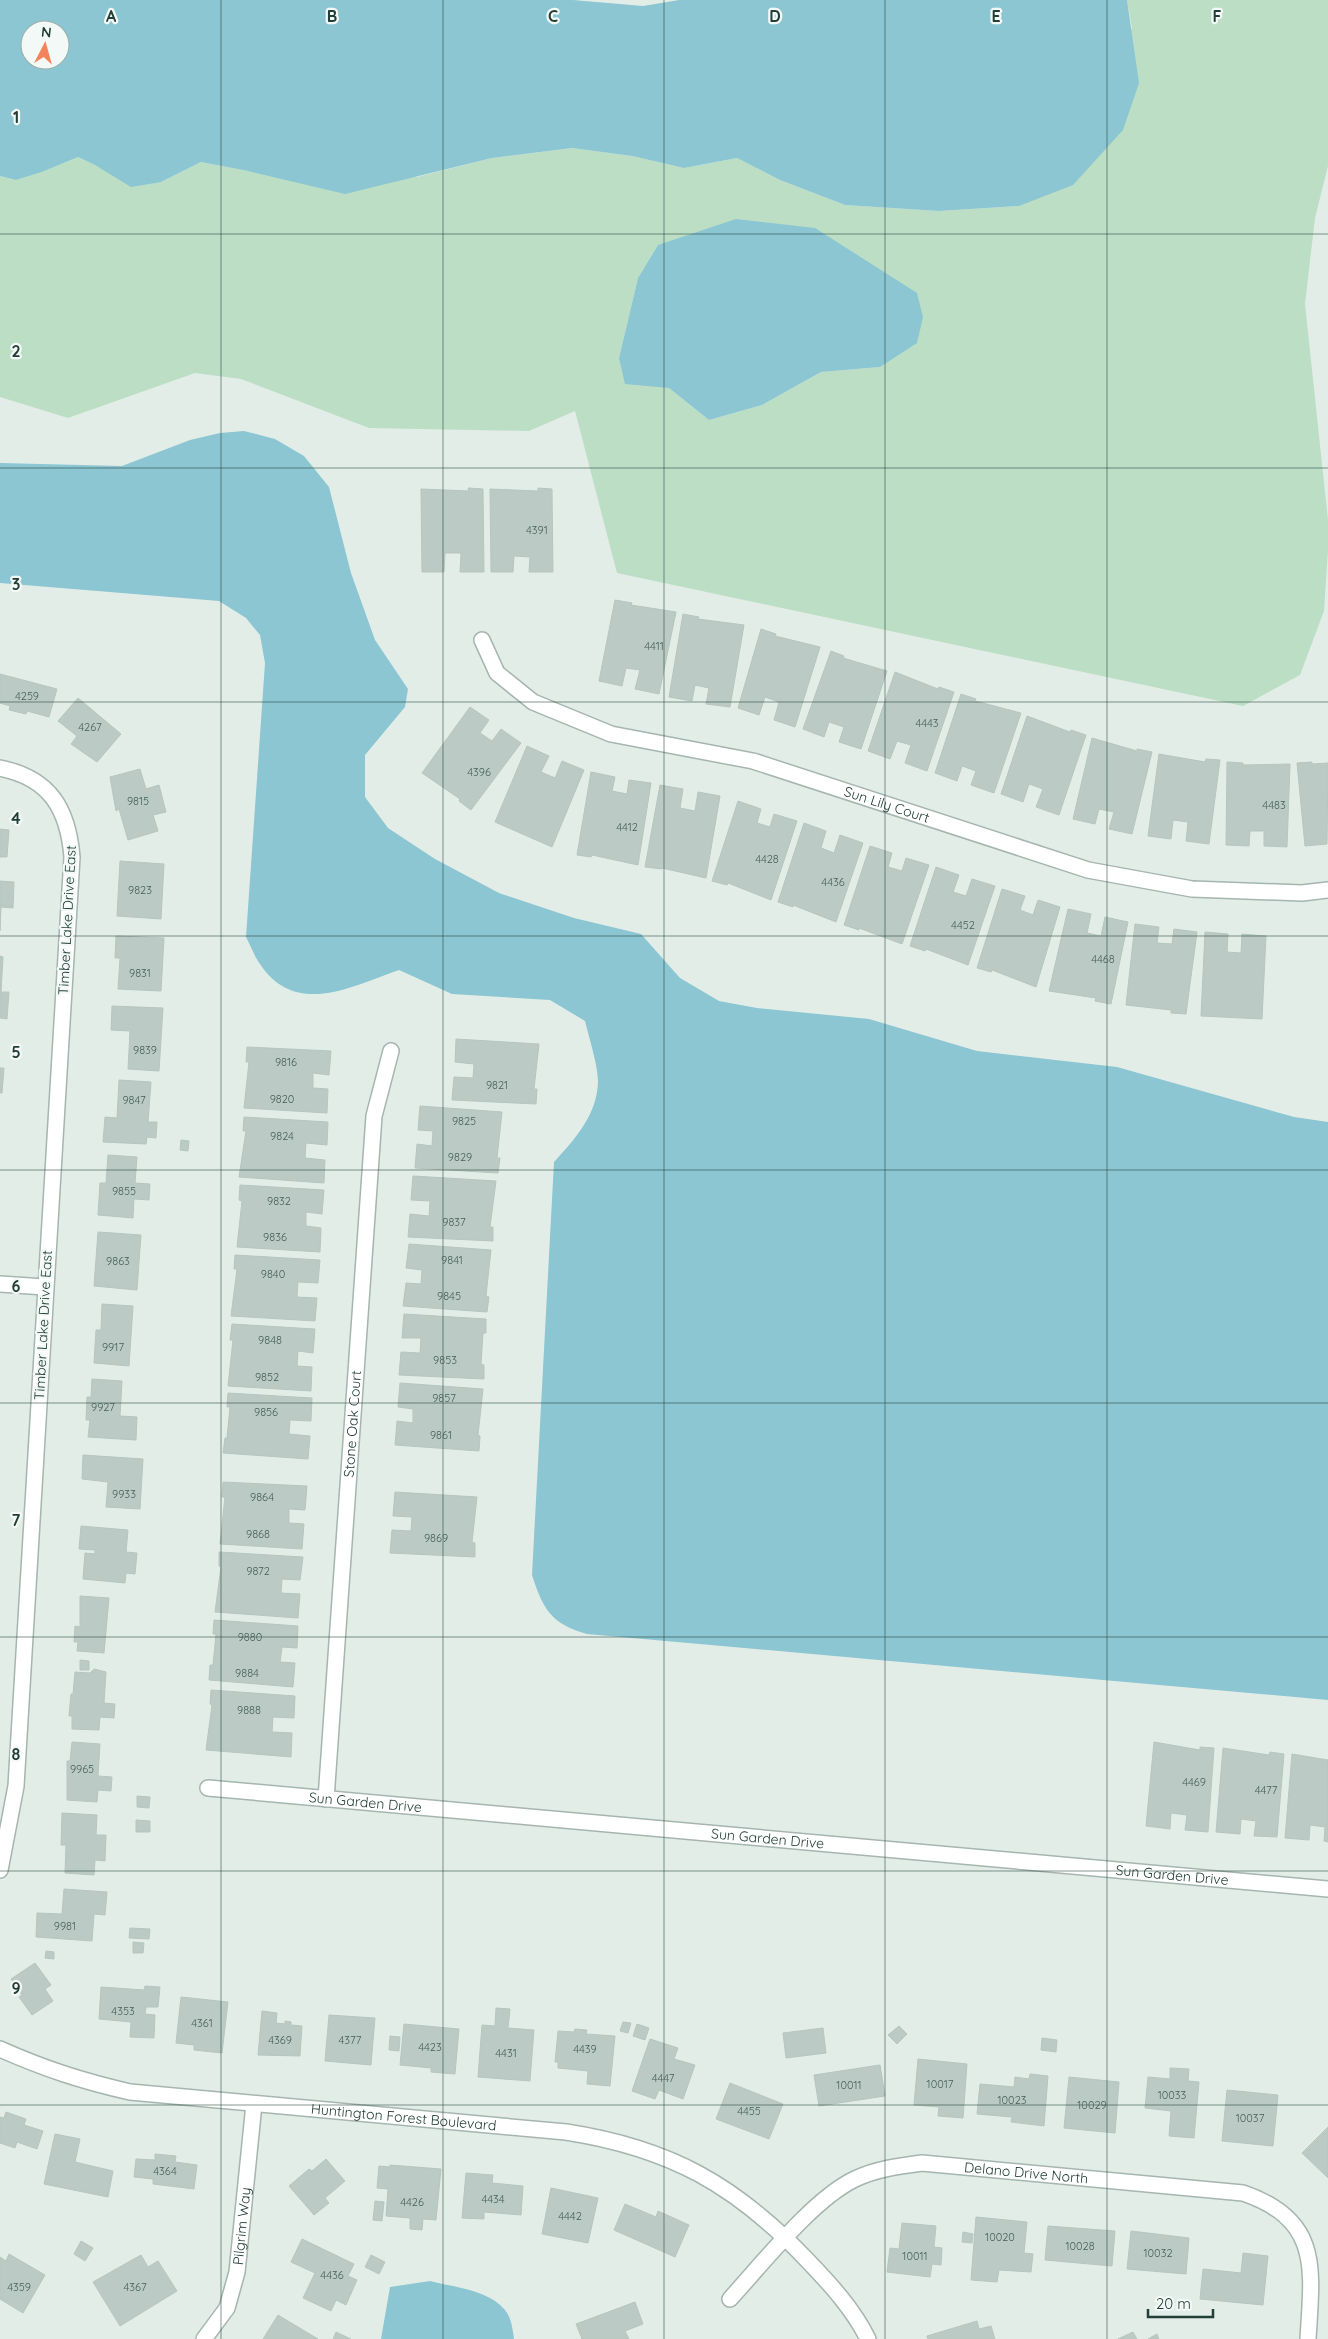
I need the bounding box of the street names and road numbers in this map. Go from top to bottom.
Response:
street label: Sun Lily Court [842,782,932,827]
street label: Timber Lake Drive East [54,844,80,995]
street label: Timber Lake Drive East [30,1249,56,1400]
street label: Stone Oak Court [340,1370,365,1478]
street label: Sun Garden Drive [308,1788,423,1816]
street label: Sun Garden Drive [710,1824,825,1853]
street label: Sun Garden Drive [1115,1861,1229,1889]
street label: Huntington Forest Boulevard [310,2100,497,2135]
street label: Delano Drive North [963,2158,1089,2187]
street label: Pilgrim Way [229,2186,255,2266]

